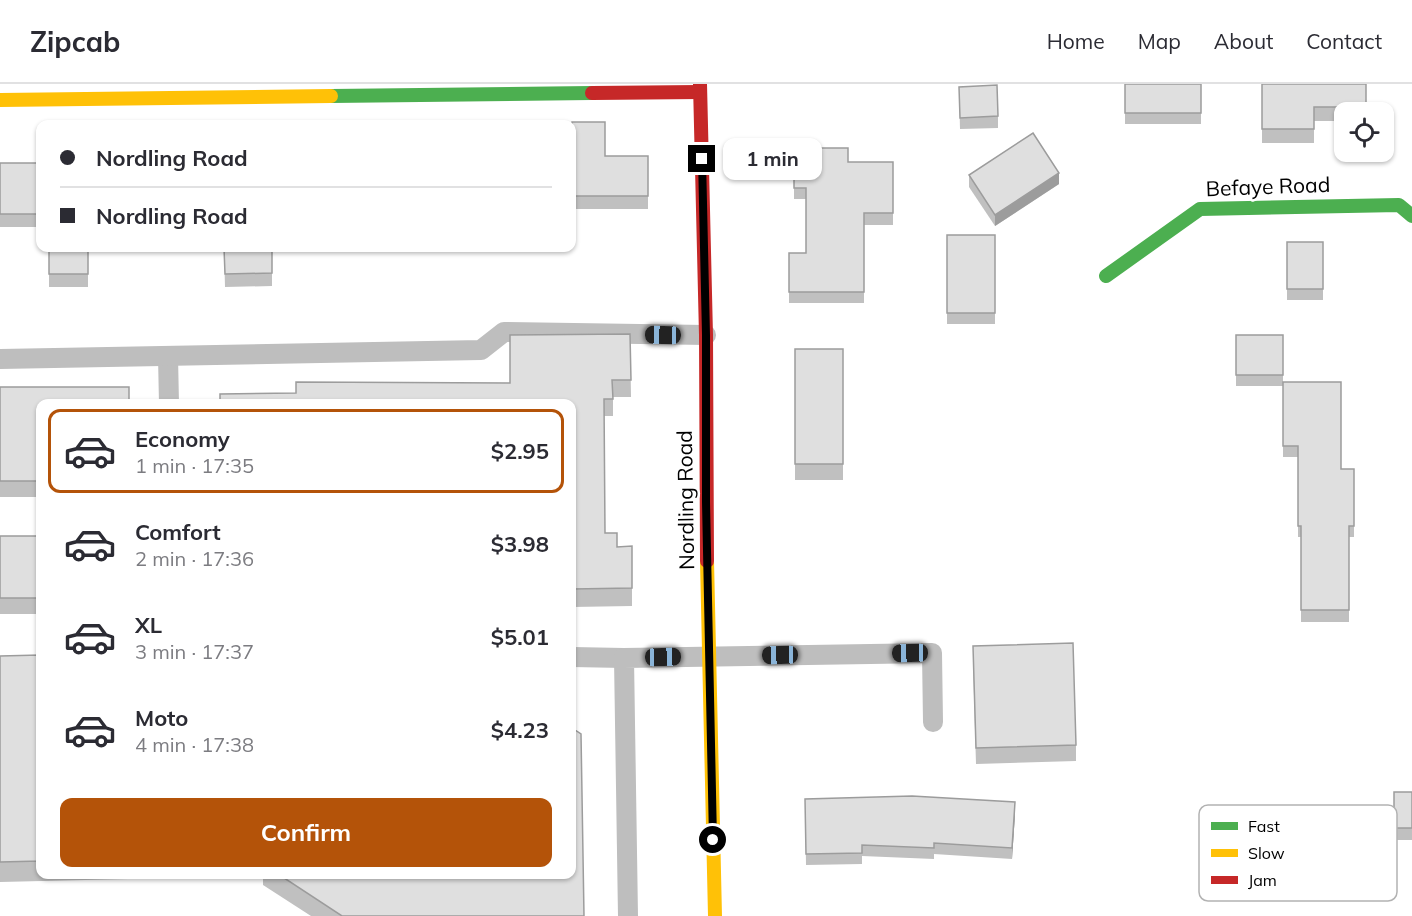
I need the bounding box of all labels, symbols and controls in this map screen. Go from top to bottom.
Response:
text: Zipcab [30,24,120,59]
text: Home [1047,28,1105,54]
text: Map [1138,28,1181,54]
text: About [1214,28,1273,54]
text: Contact [1306,28,1382,54]
map controls [1334,102,1394,162]
button: locate [1334,102,1394,162]
callout: 1 min [723,138,822,180]
text: Nordling Road [96,144,248,172]
route end [688,145,715,172]
text: 1 min [746,146,799,171]
street label: Befaye Road [1205,171,1331,201]
text: Nordling Road [96,202,248,230]
car [645,326,681,344]
icon: car [63,424,117,478]
text: Economy [135,425,230,453]
street label: Nordling Road [671,430,699,570]
text: $2.95 [491,437,549,465]
text: 1 min · 17:35 [135,453,254,478]
icon: car [63,517,117,571]
text: Comfort [135,518,221,546]
text: $3.98 [491,530,549,558]
text: 2 min · 17:36 [135,546,254,571]
icon: car [63,610,117,664]
text: XL [135,611,162,639]
text: $5.01 [491,623,549,651]
text: 3 min · 17:37 [135,639,254,664]
car [892,644,928,662]
car [762,646,798,664]
car [645,648,681,666]
icon: car [63,703,117,757]
text: Moto [135,704,188,732]
text: $4.23 [491,716,549,744]
text: 4 min · 17:38 [135,732,254,757]
button: Confirm [60,798,552,867]
legend [1199,805,1397,901]
text: Fast [1248,816,1280,836]
route start [699,826,726,853]
text: Slow [1248,843,1285,863]
text: Jam [1248,870,1277,890]

